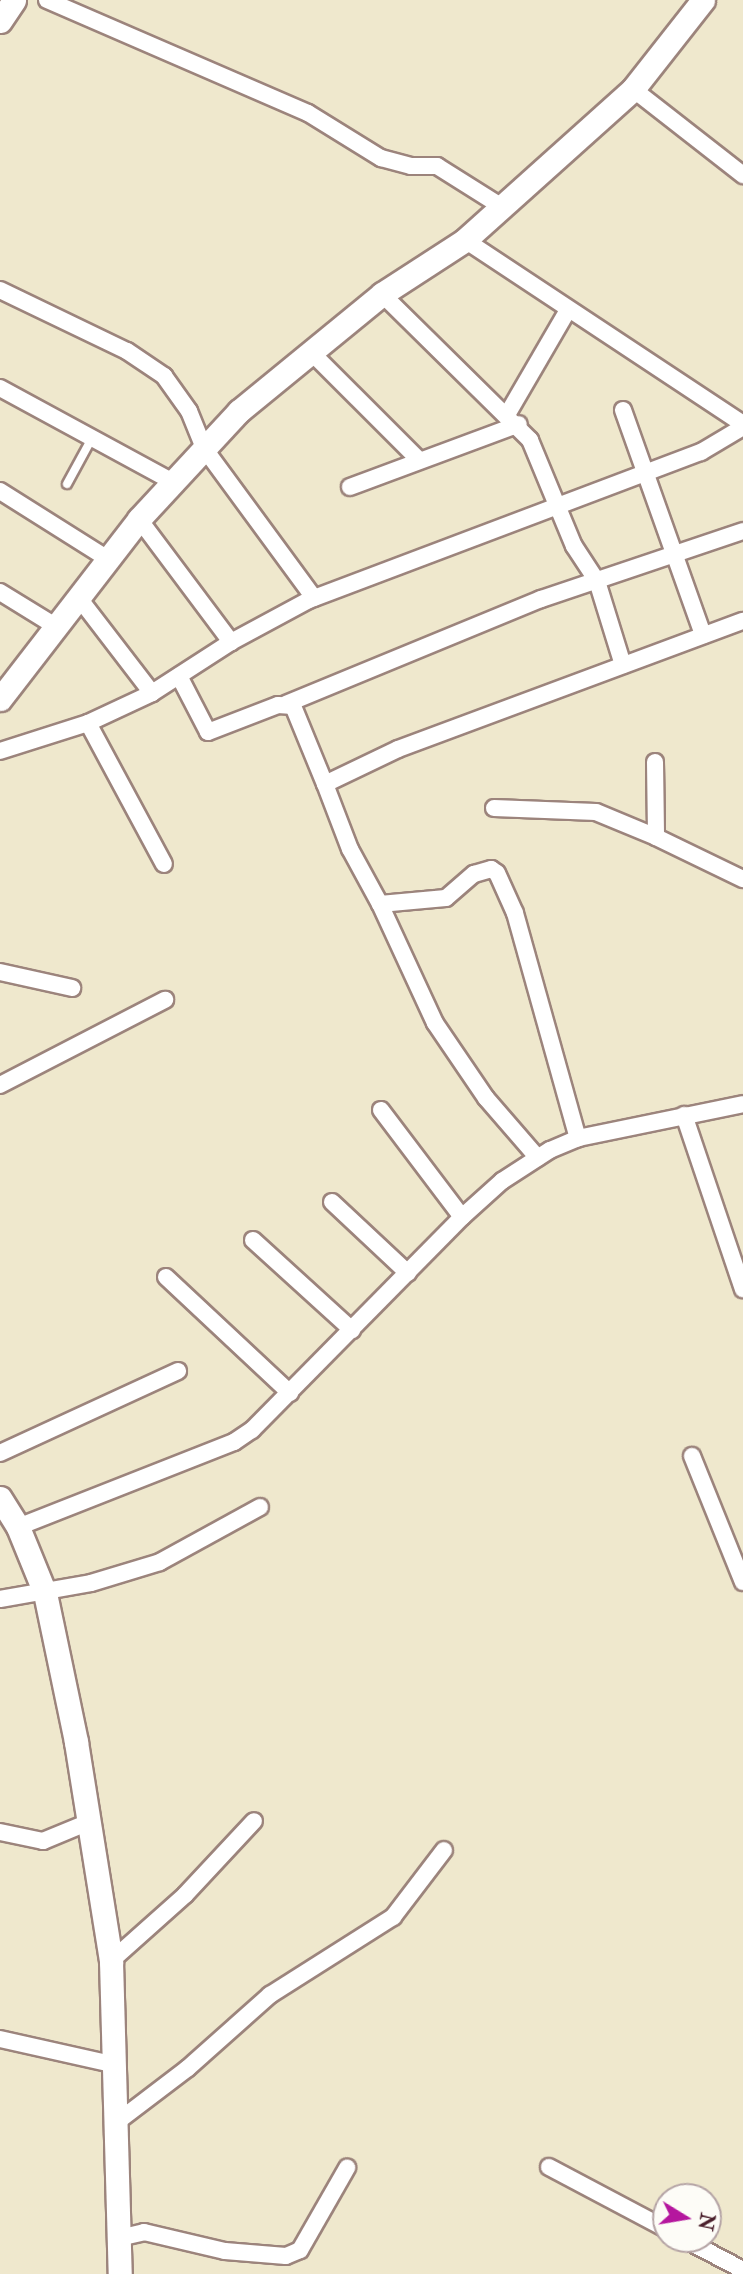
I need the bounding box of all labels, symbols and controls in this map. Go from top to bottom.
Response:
north arrow [652,2183,722,2253]
text: N [692,2211,719,2232]

